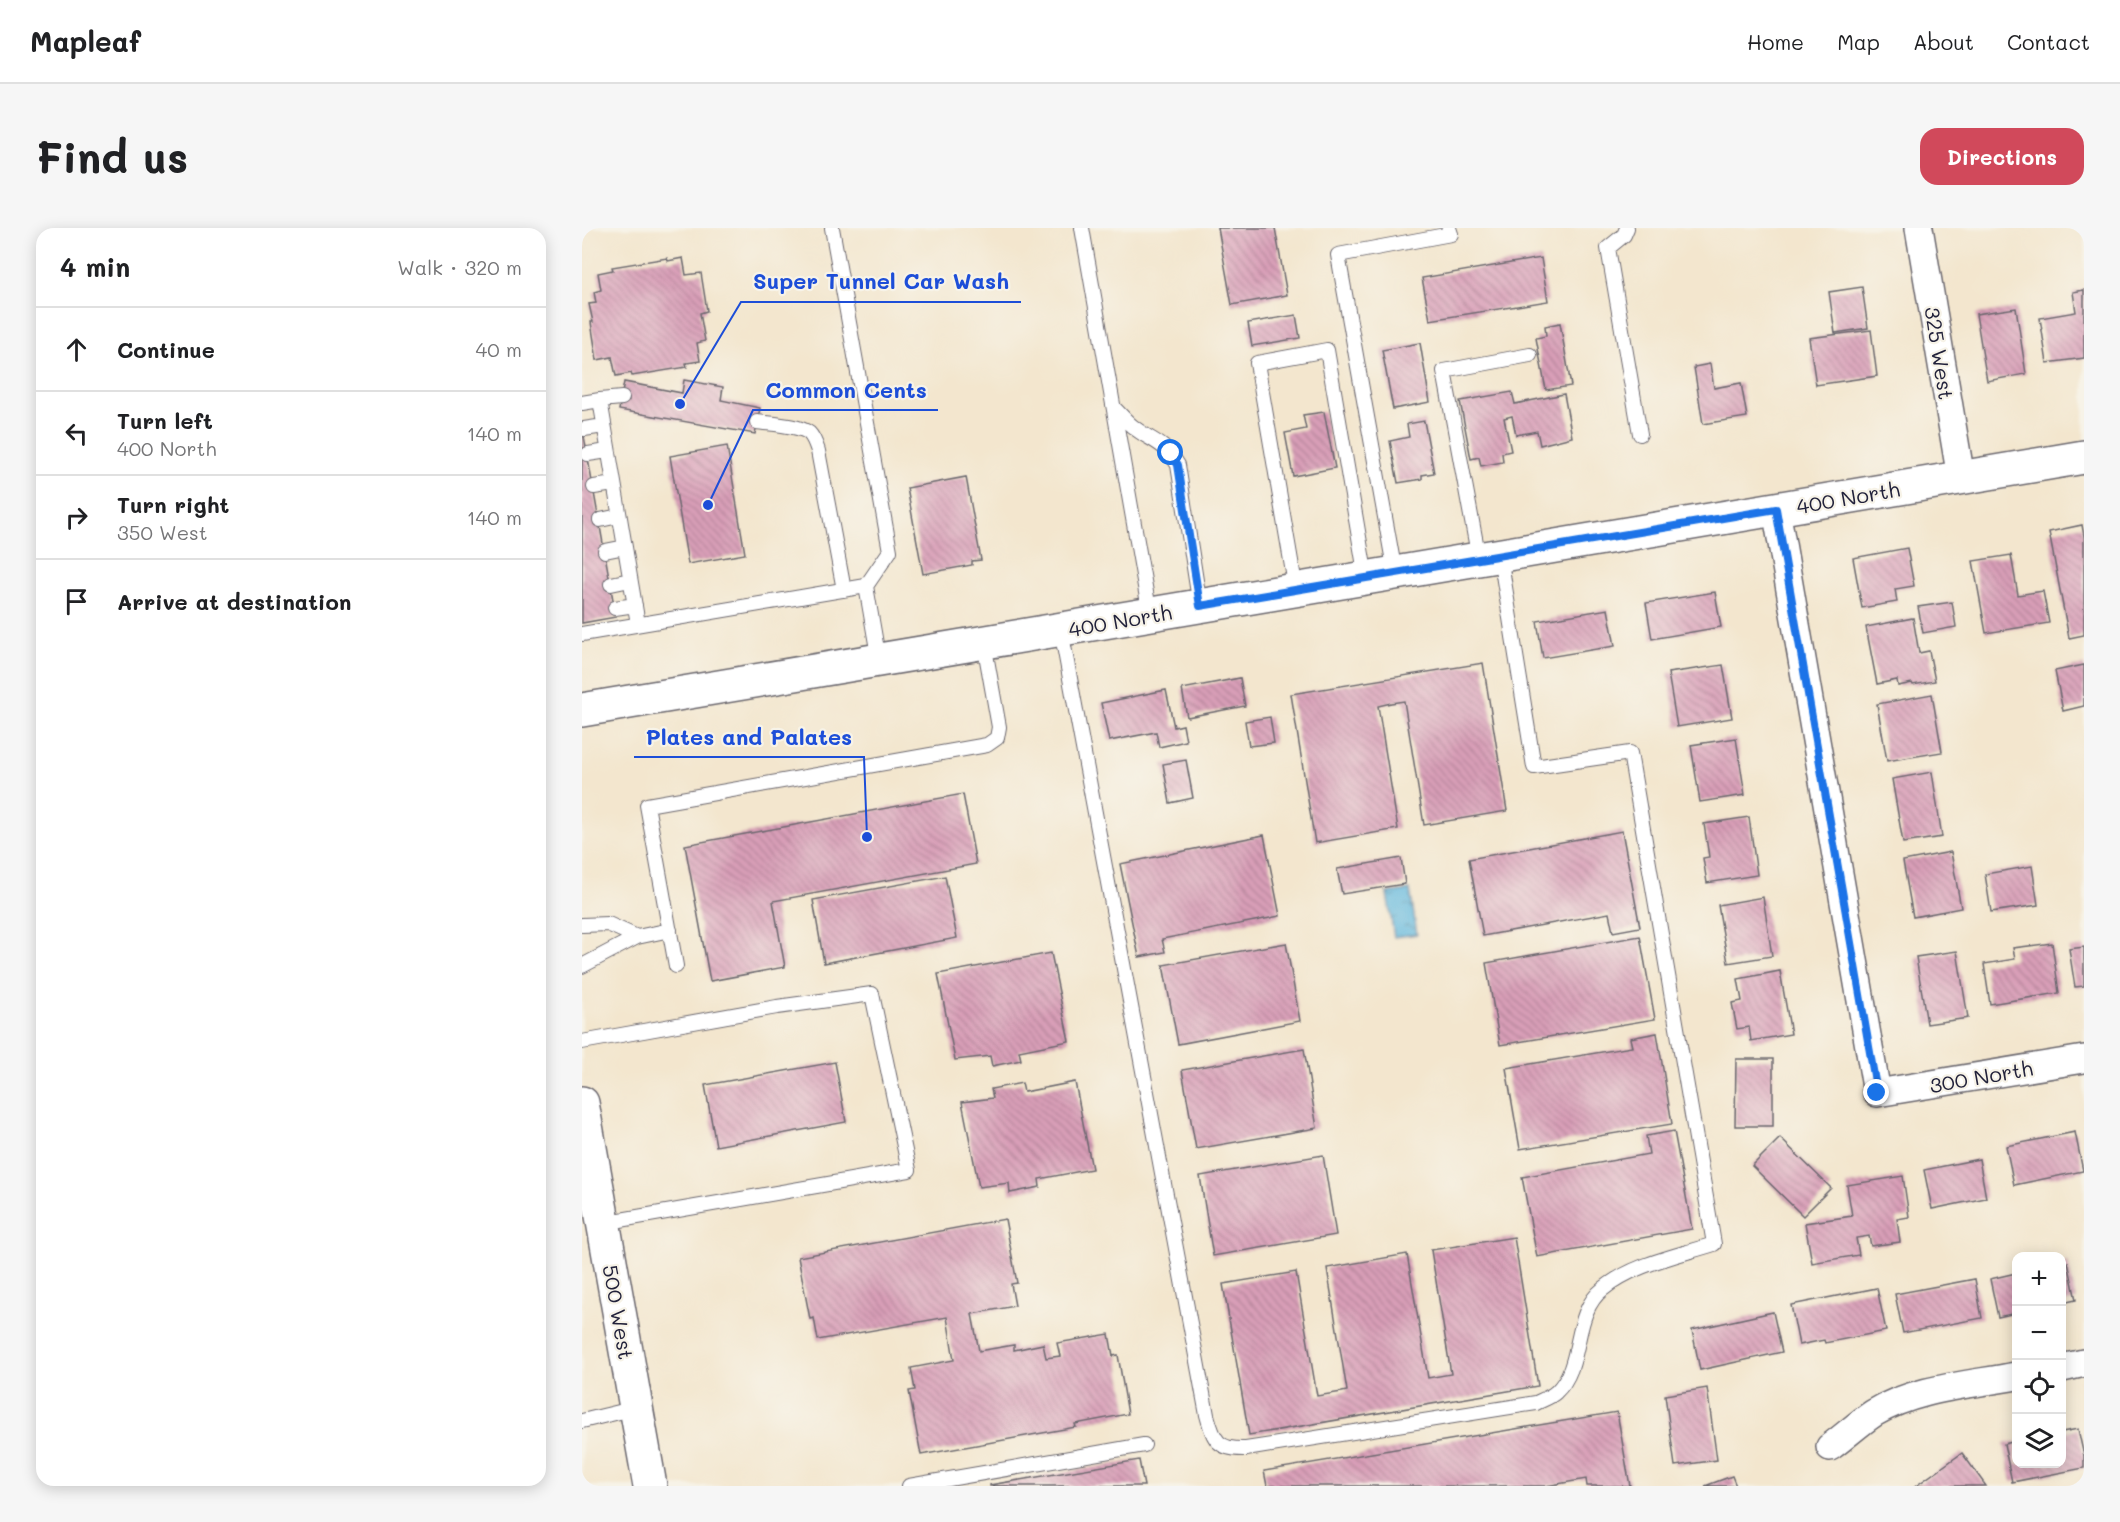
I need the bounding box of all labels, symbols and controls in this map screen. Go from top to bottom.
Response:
text: Mapleaf [30,23,141,59]
text: Home [1747,28,1804,55]
text: Map [1837,28,1880,55]
text: About [1913,28,1974,55]
text: Contact [2007,28,2090,55]
button: Directions [1920,128,2084,185]
text: Find us [36,129,188,184]
text: 4 min [60,250,130,284]
text: Walk · 320 m [397,254,522,280]
callout: Super Tunnel Car Wash [741,262,1021,302]
text: Super Tunnel Car Wash [753,266,1009,295]
street label: 325 West [1919,305,1961,401]
icon: ahead [60,333,93,366]
text: Continue [117,335,215,364]
text: 40 m [476,336,522,362]
callout: Common Cents [753,370,938,410]
text: Common Cents [765,375,927,404]
text: Turn left [117,406,213,435]
icon: left [60,417,93,450]
text: 140 m [467,420,522,446]
text: 400 North [117,435,217,461]
route start [1157,439,1183,465]
street label: 400 North [1794,475,1902,519]
text: Turn right [117,490,229,519]
icon: right [60,501,93,534]
text: 140 m [467,504,522,530]
text: 350 West [117,519,208,545]
icon: arrive [60,585,93,618]
text: Arrive at destination [117,587,352,616]
street label: 400 North [1066,598,1174,642]
callout: Plates and Palates [634,717,864,757]
text: Plates and Palates [646,722,852,751]
street label: 300 North [1927,1054,2035,1098]
route end [1863,1079,1889,1105]
map controls [2012,1252,2066,1468]
button: + [2012,1252,2066,1306]
street label: 500 West [597,1263,641,1361]
button: − [2012,1306,2066,1360]
button: locate [2012,1360,2066,1414]
button: layers [2012,1414,2066,1468]

